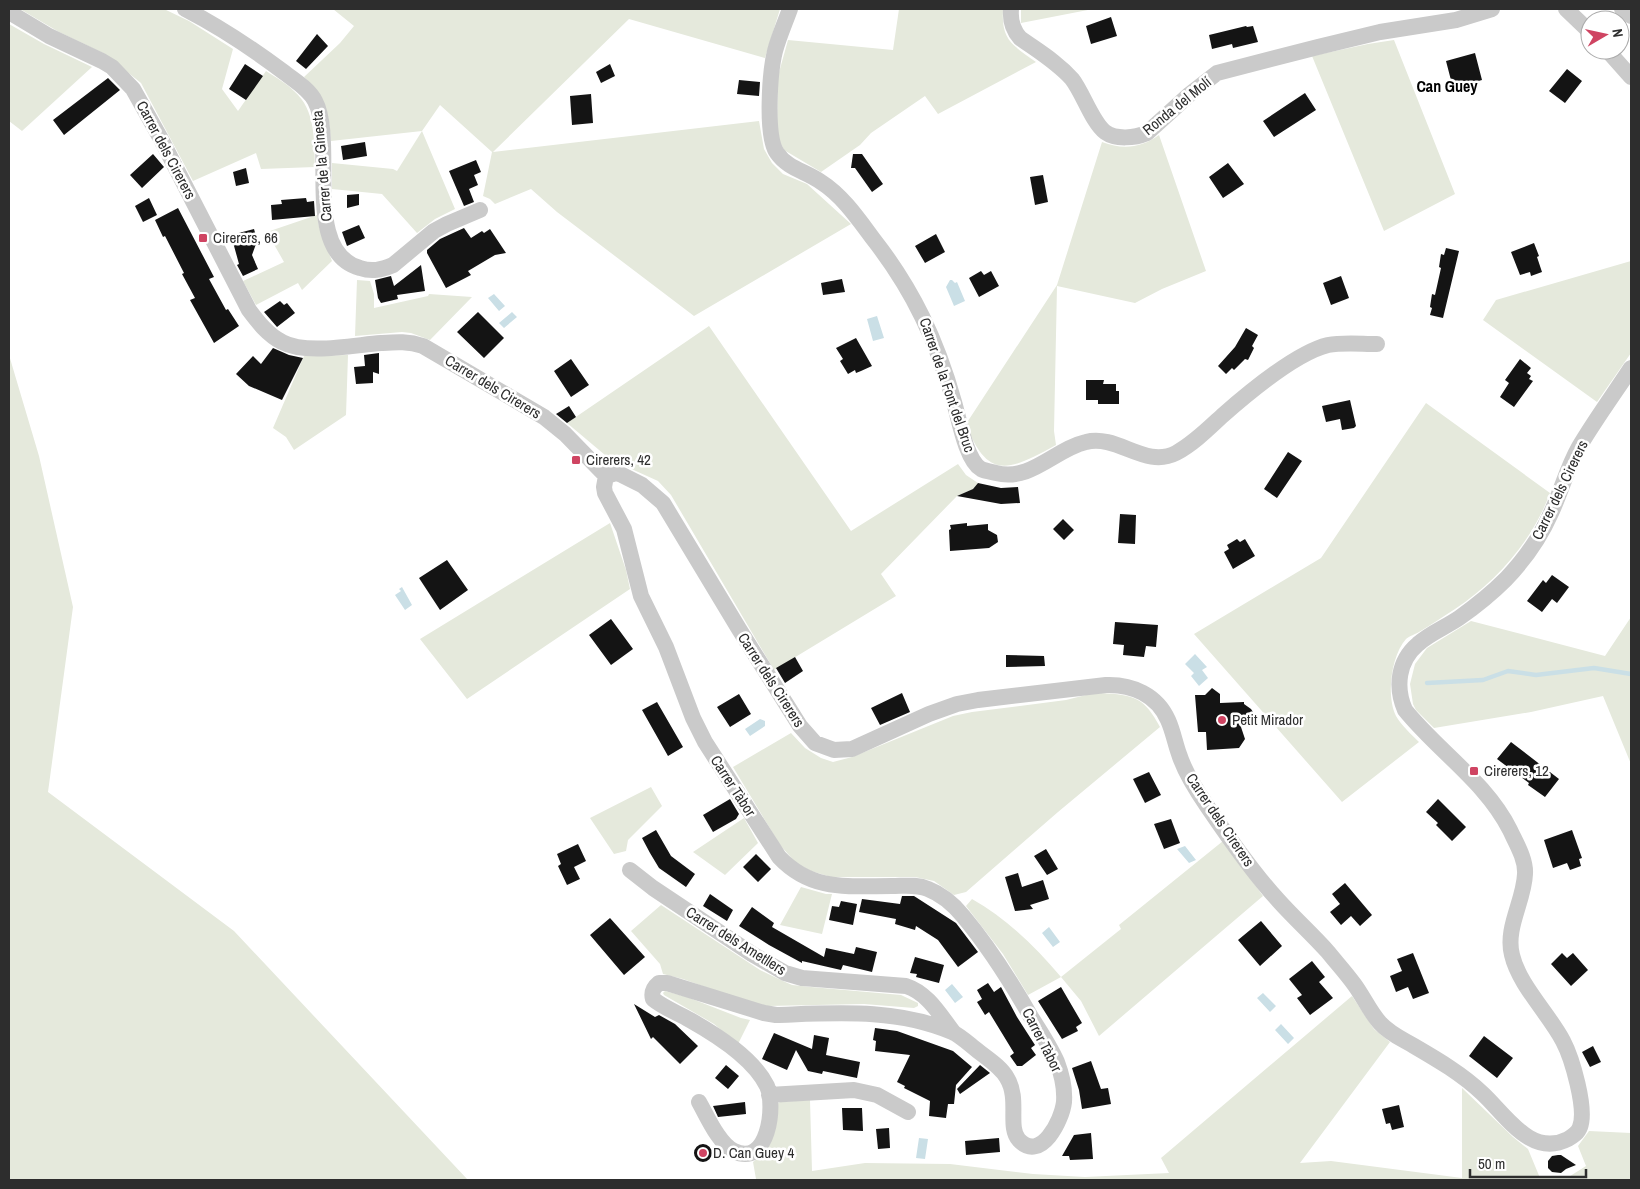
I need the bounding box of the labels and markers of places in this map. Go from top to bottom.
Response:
place label: Cirerers, 66 [213,227,278,248]
marker: Cirerers, 66 [197,232,209,244]
place label: Cirerers, 42 [586,449,651,470]
marker: Cirerers, 42 [570,454,582,466]
place label: Petit Mirador [1232,709,1303,730]
marker: Petit Mirador [1216,714,1228,726]
place label: Cirerers, 12 [1484,760,1549,781]
marker: Cirerers, 12 [1468,765,1480,777]
place label: D. Can Guey 4 [713,1142,795,1163]
marker: D. Can Guey 4 [697,1147,709,1159]

